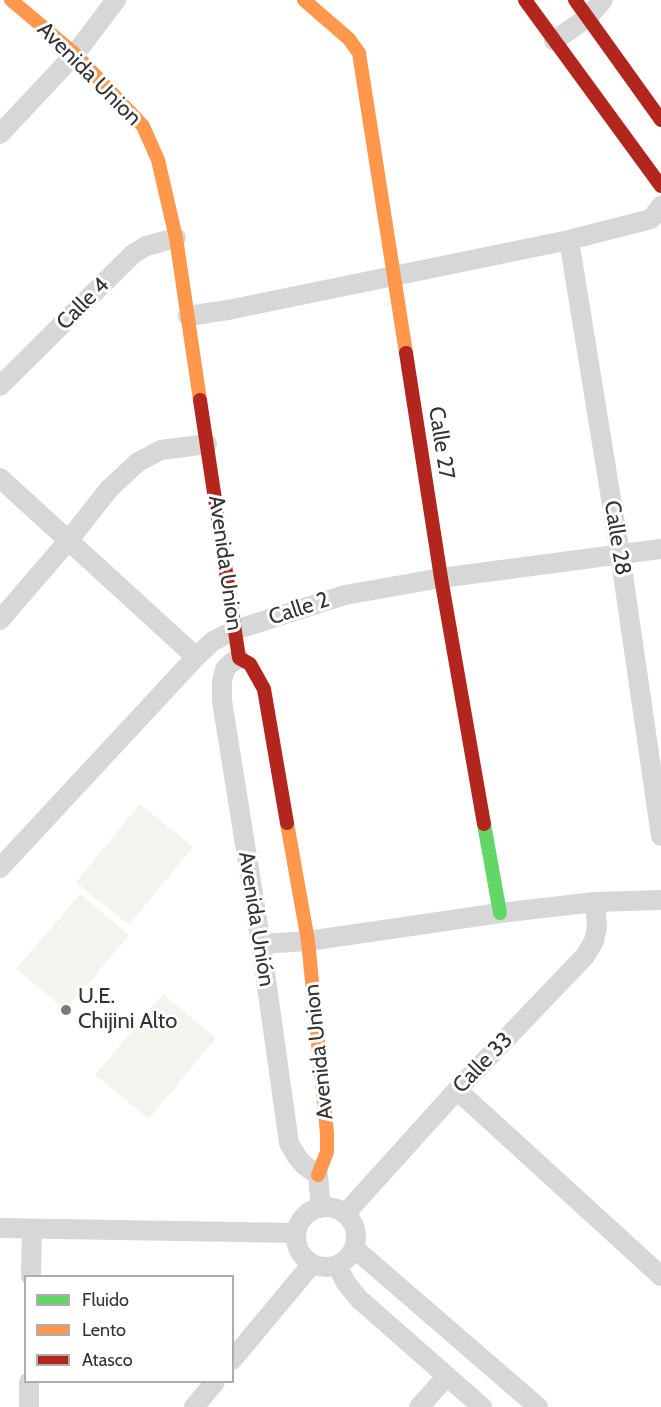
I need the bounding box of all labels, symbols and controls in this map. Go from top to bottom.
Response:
street label: Avenida Union [31,16,147,132]
street label: Calle 4 [51,272,115,336]
street label: Calle 27 [422,405,460,481]
street label: Avenida Union [202,494,248,632]
street label: Calle 28 [598,499,636,577]
street label: Calle 2 [265,587,333,631]
street label: Avenida Unión [232,850,280,988]
street label: Avenida Union [299,983,339,1121]
place label: U.E. Chijini Alto [78,984,177,1036]
marker: U.E. Chijini Alto [59,1003,73,1017]
street label: Calle 33 [448,1027,518,1099]
legend [24,1275,234,1383]
text: Fluido [82,1289,129,1311]
text: Lento [82,1319,126,1341]
text: Atasco [82,1349,133,1371]

